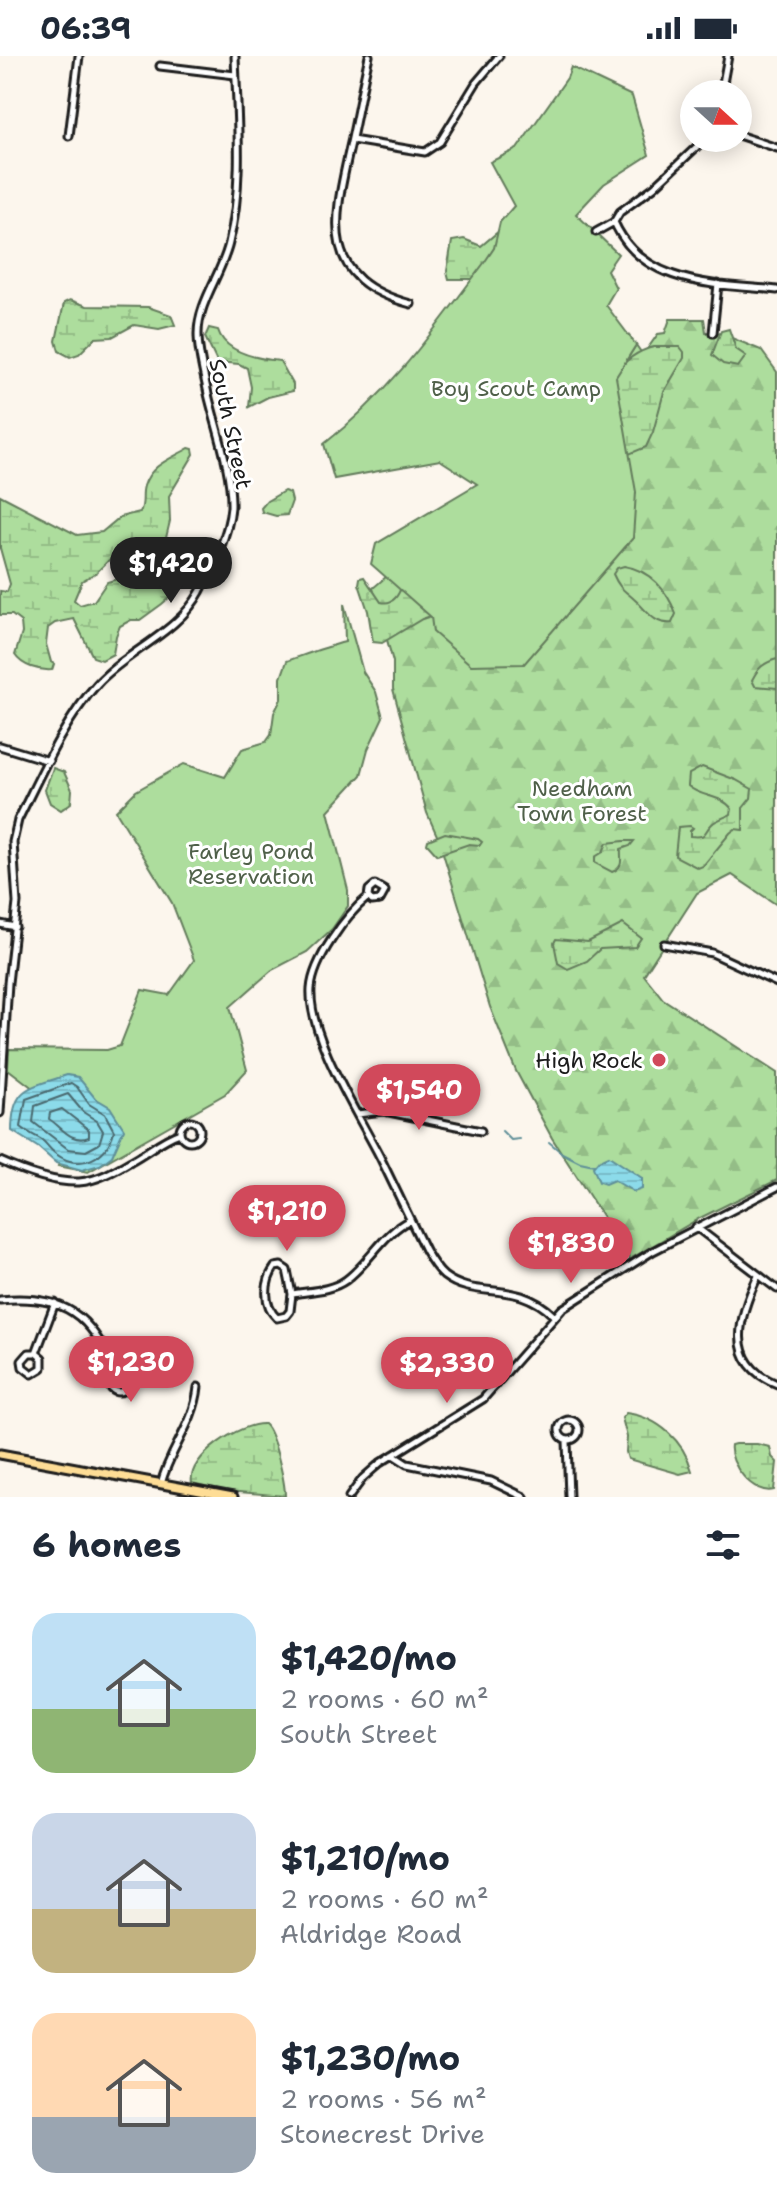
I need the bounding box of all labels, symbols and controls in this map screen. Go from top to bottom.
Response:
text: 06:39 [40,8,131,49]
north arrow [680,80,752,152]
map controls [680,80,752,152]
street label: South Street [202,356,259,492]
park label: Boy Scout Camp [431,374,601,403]
pin: $1,420 [106,537,236,605]
text: $1,420 [128,545,214,580]
park label: Needham Town Forest [517,774,647,828]
park label: Farley Pond Reservation [188,837,314,891]
place label: High Rock [535,1046,643,1075]
marker: High Rock [650,1051,668,1069]
pin: $1,540 [354,1064,484,1132]
text: $1,540 [375,1072,463,1107]
pin: $1,210 [222,1185,352,1253]
text: $1,210 [247,1193,327,1228]
pin: $1,830 [506,1217,636,1285]
text: $1,830 [527,1225,615,1260]
pin: $1,230 [66,1336,196,1404]
pin: $2,330 [382,1337,512,1405]
text: $1,230 [87,1344,175,1379]
text: $2,330 [399,1345,495,1380]
text: 6 homes [32,1522,181,1568]
icon: filters [701,1523,745,1567]
text: $1,420/mo [280,1635,457,1681]
icon: home [96,1645,192,1741]
text: 2 rooms · 60 m² [280,1681,489,1716]
text: South Street [280,1716,437,1751]
text: $1,210/mo [280,1835,450,1881]
icon: home [96,1845,192,1941]
text: 2 rooms · 60 m² [280,1881,489,1916]
text: Aldridge Road [280,1916,462,1951]
text: $1,230/mo [280,2035,460,2081]
icon: home [96,2045,192,2141]
text: 2 rooms · 56 m² [280,2081,487,2116]
text: Stonecrest Drive [280,2116,485,2151]

